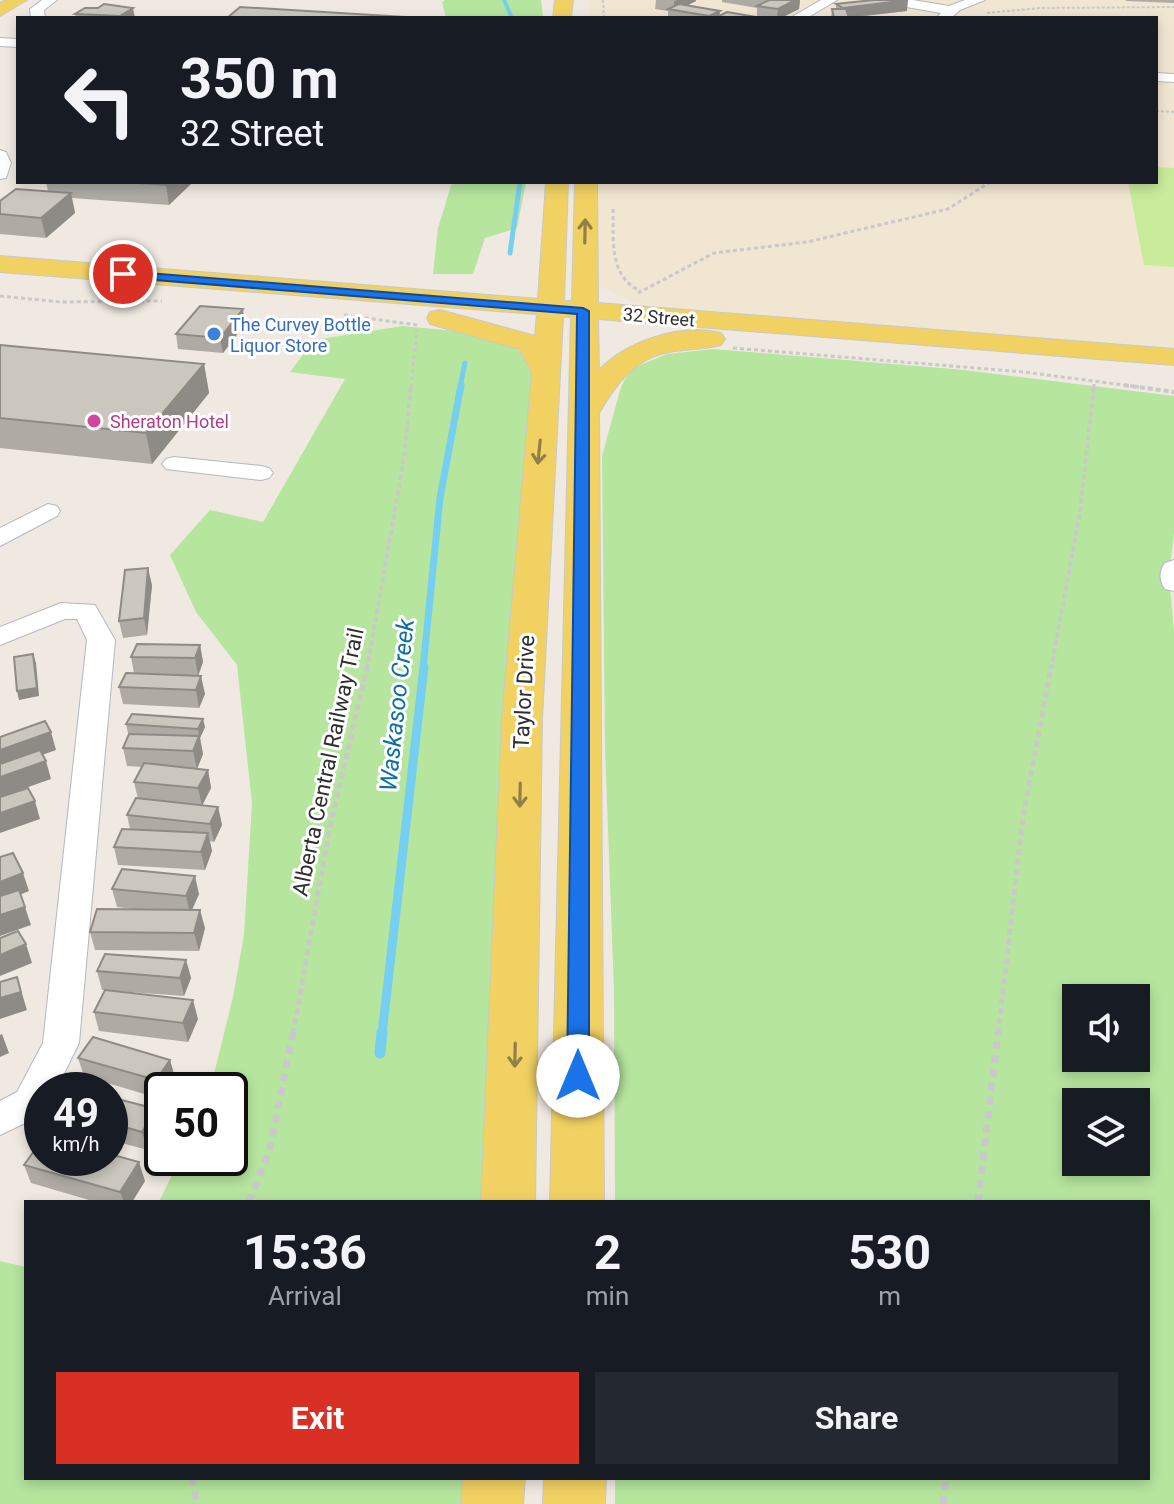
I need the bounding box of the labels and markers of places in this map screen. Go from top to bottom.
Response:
pin [89,240,157,308]
place label: The Curvey Bottle Liquor Store [230,314,371,356]
marker: The Curvey Bottle Liquor Store [205,325,223,343]
place label: Sheraton Hotel [110,411,229,432]
marker: Sheraton Hotel [85,412,103,430]

